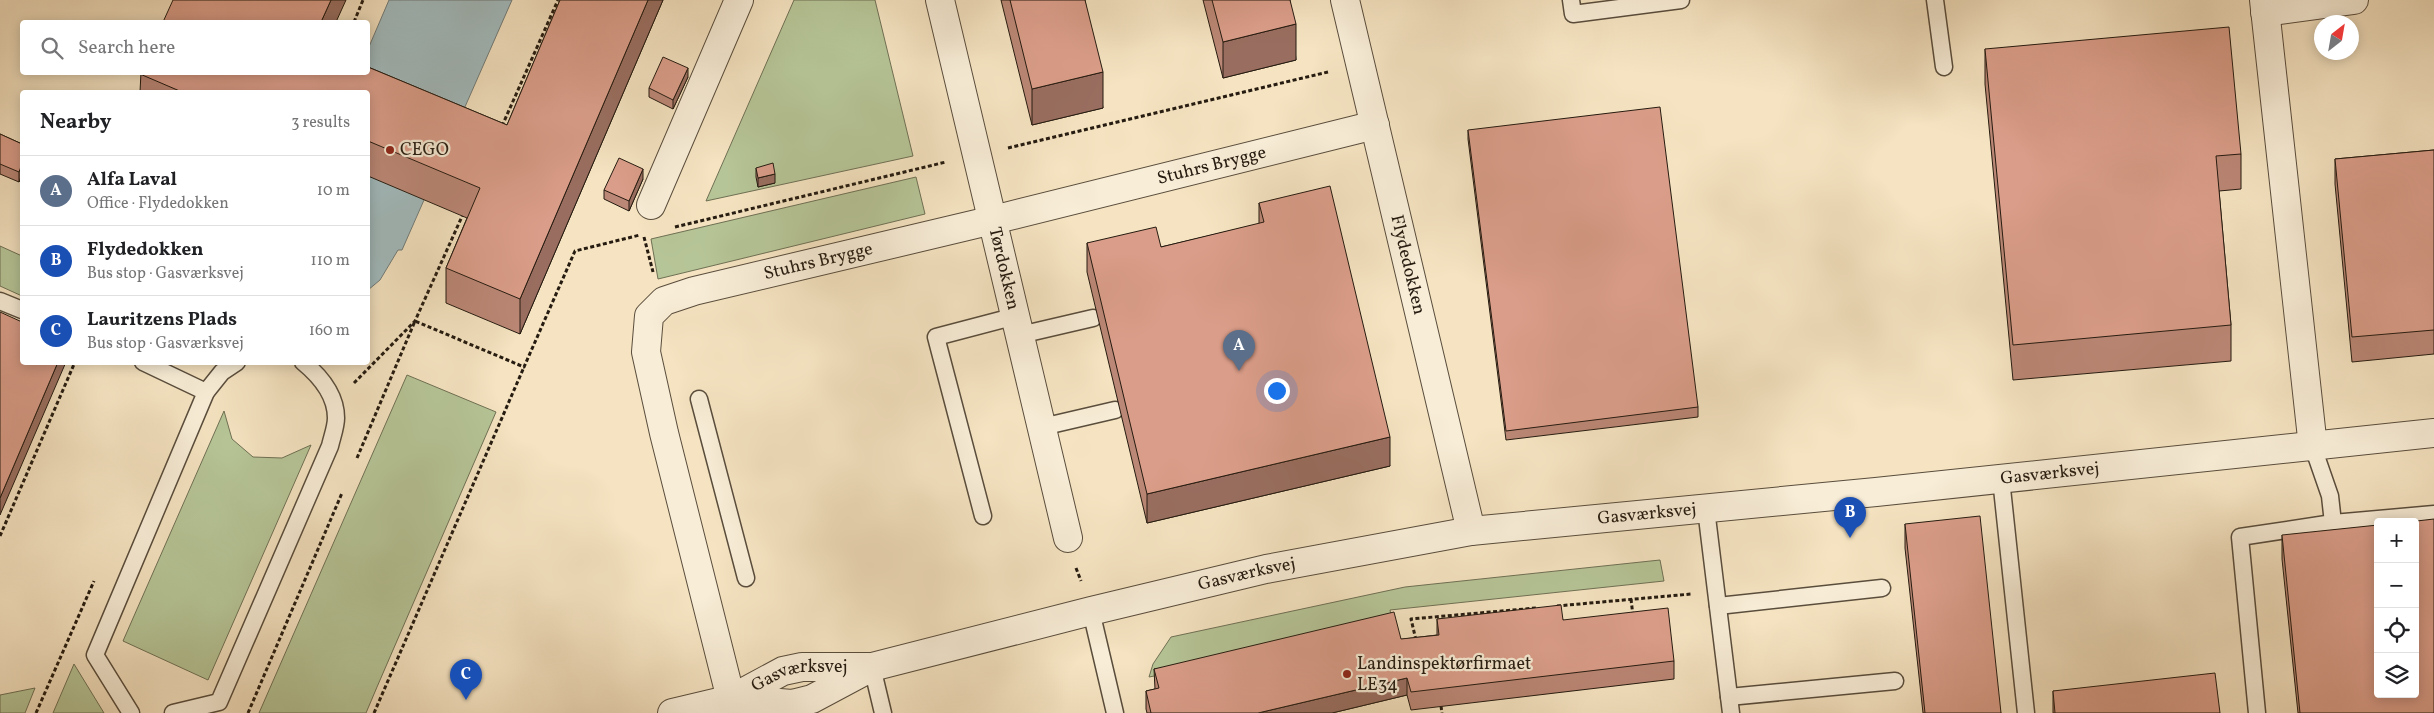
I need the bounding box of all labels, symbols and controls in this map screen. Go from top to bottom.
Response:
north arrow [2314,15,2359,60]
search box [20,20,370,75]
icon: search [38,34,66,62]
text: Search here [78,35,175,61]
text: Nearby [40,108,111,137]
text: 3 results [291,112,350,134]
place label: CEGO [400,138,449,163]
street label: Stuhrs Brygge [1155,140,1269,191]
marker: CEGO [384,144,396,156]
text: Alfa Laval [87,167,177,193]
text: A [50,180,62,202]
text: 10 m [317,180,350,202]
text: Office · Flydedokken [87,193,229,215]
street label: Flydedokken [1384,212,1432,317]
street label: Tørdokken [982,224,1026,313]
street label: Stuhrs Brygge [761,236,875,287]
text: Flydedokken [87,237,204,263]
text: B [51,250,61,272]
text: 110 m [311,250,350,272]
text: Bus stop · Gasværksvej [87,263,244,285]
text: Lauritzens Plads [87,307,237,333]
text: C [51,320,61,342]
text: 160 m [309,320,350,342]
pin: A [1223,330,1255,371]
text: Bus stop · Gasværksvej [87,333,244,355]
your location [1264,378,1290,404]
street label: Gasværksvej [1999,456,2101,491]
street label: Gasværksvej [1596,497,1697,531]
pin: B [1834,497,1866,538]
map controls [2374,518,2419,698]
button: + [2374,518,2419,563]
street label: Gasværksvej [1195,551,1298,597]
button: − [2374,563,2419,608]
button: locate [2374,608,2419,653]
place label: Landinspektørfirmaet LE34 [1357,652,1531,698]
button: layers [2374,653,2419,698]
street label: Gasværksvej [747,655,848,698]
pin: C [450,659,482,700]
marker: Landinspektørfirmaet LE34 [1341,668,1353,680]

